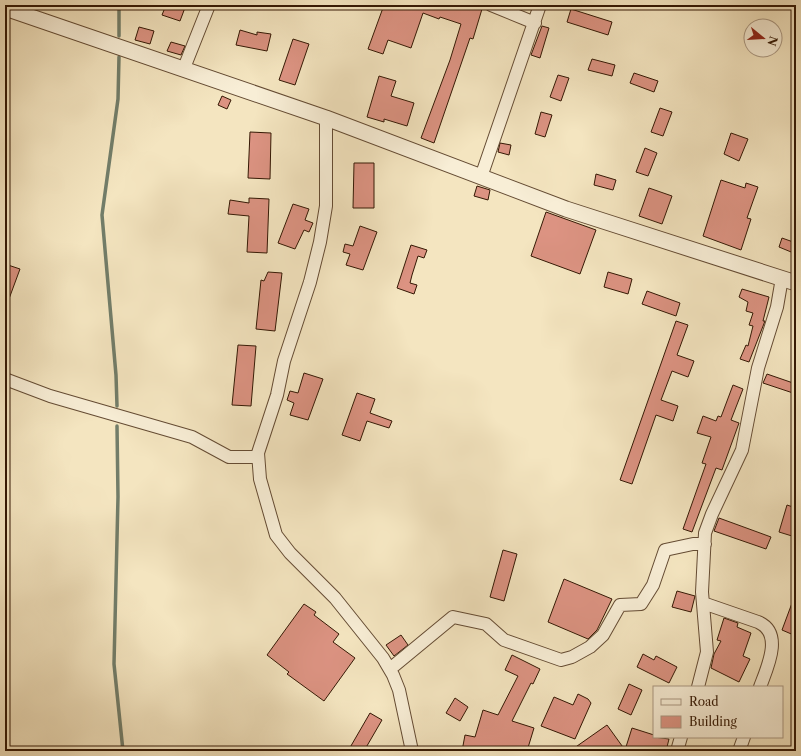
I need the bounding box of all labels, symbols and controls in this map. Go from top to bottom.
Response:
north arrow [743,18,783,58]
text: N [764,34,781,48]
legend [653,686,783,738]
text: Road [689,694,719,709]
text: Building [689,714,737,729]

